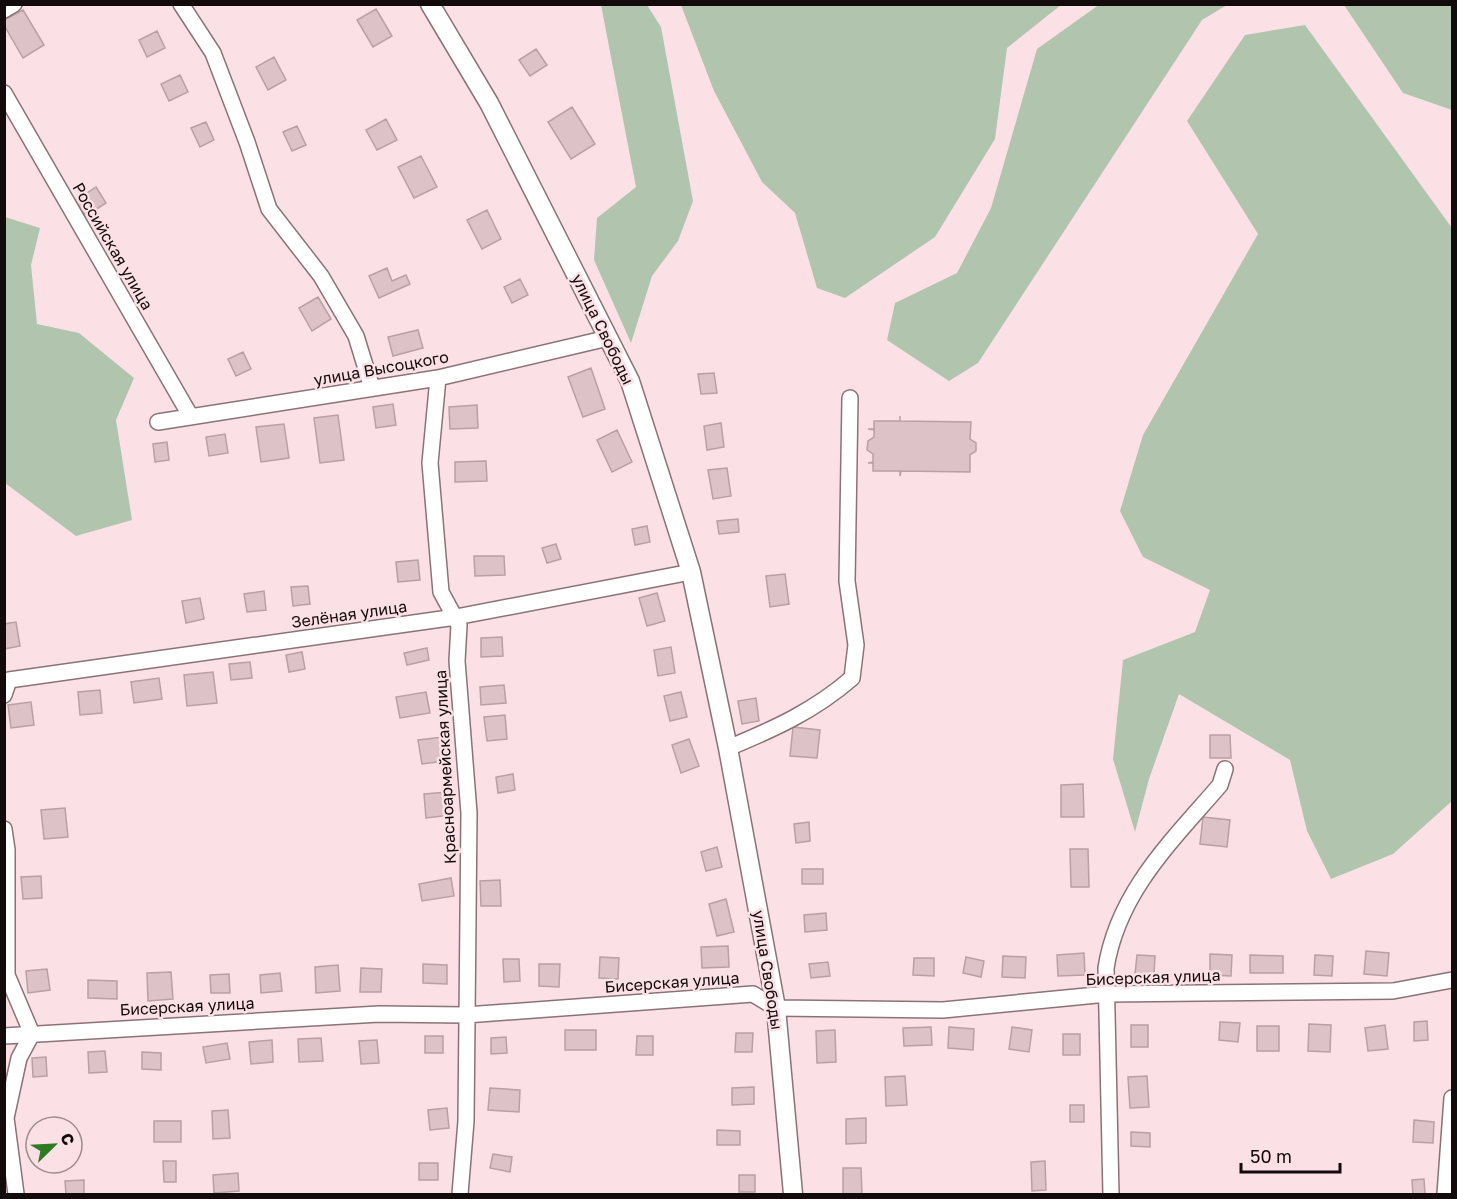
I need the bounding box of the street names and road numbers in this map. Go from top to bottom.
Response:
street label: Российская улица [68,179,158,313]
street label: улица Свободы [568,270,638,388]
street label: улица Высоцкого [312,346,450,390]
street label: Зелёная улица [290,596,408,632]
street label: Красноармейская улица [430,669,460,865]
street label: улица Свободы [749,909,787,1031]
street label: Бисерская улица [1085,965,1221,989]
street label: Бисерская улица [604,967,740,997]
street label: Бисерская улица [119,992,255,1020]

